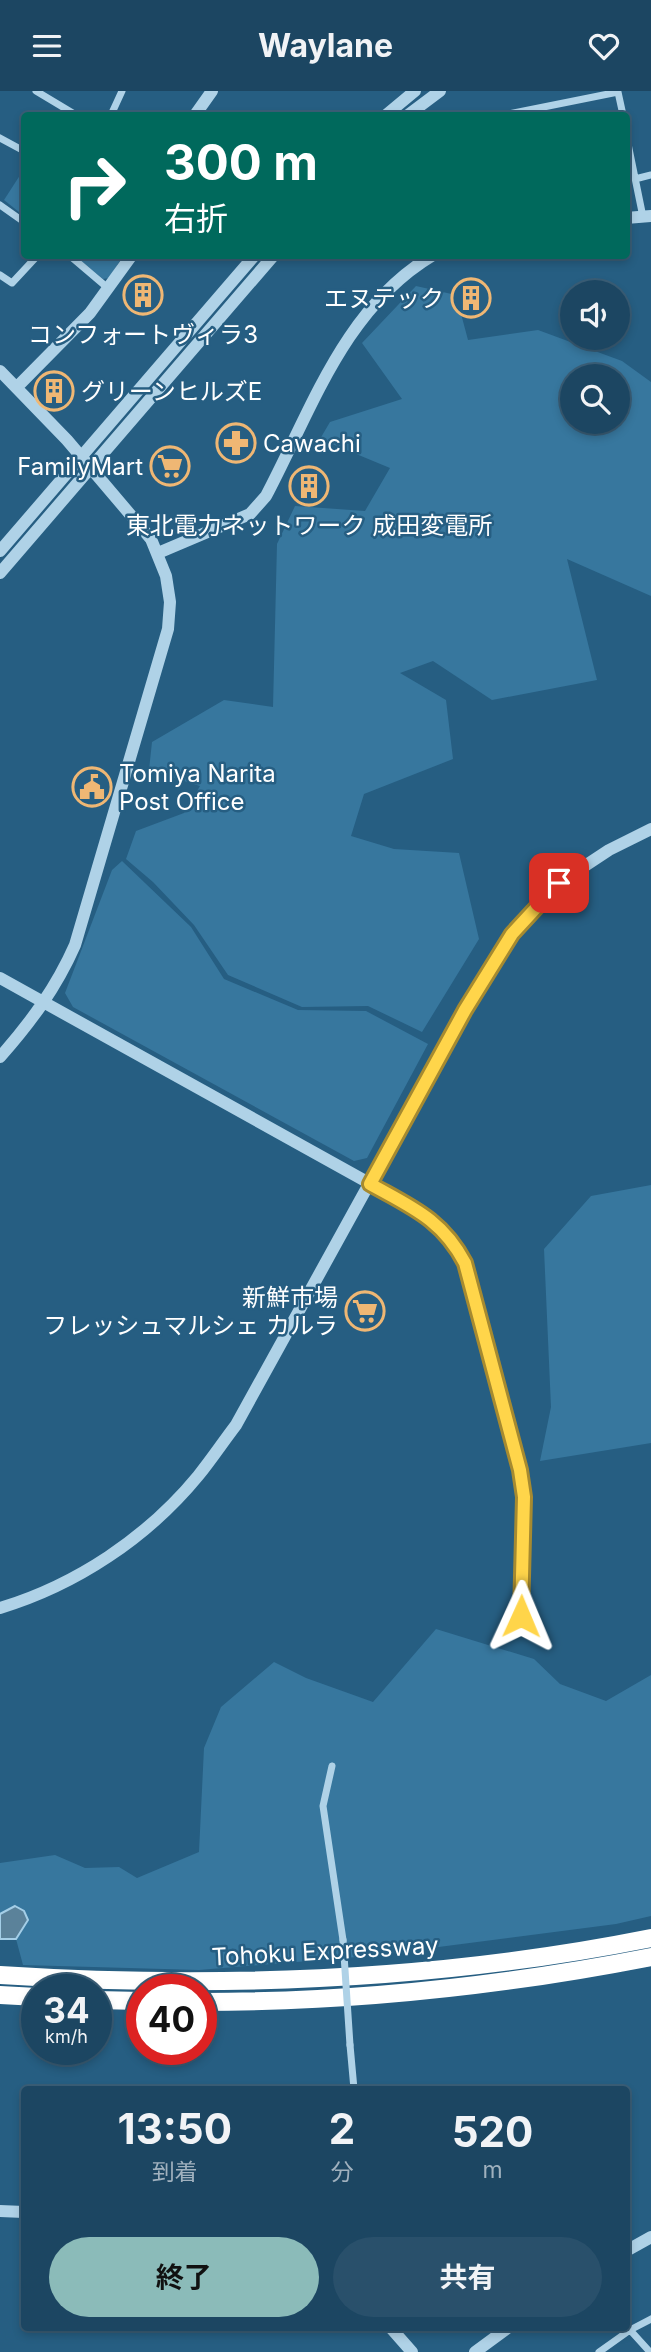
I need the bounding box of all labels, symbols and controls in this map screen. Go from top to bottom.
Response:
text: Waylane [258,26,393,65]
icon: menu [28,27,66,65]
icon: heart [585,27,623,65]
text: 300 m [164,133,318,192]
icon: right [49,140,140,231]
text: 右折 [164,199,228,238]
building icon: コンフォートヴィラ3 [122,274,164,316]
building icon: エヌテック [450,277,492,319]
map controls [560,280,630,434]
button: sound [560,280,630,350]
place label: エヌテック [324,284,444,313]
place label: コンフォートヴィラ3 [28,320,258,349]
button: search [560,364,630,434]
building icon: グリーンヒルズE [33,370,75,412]
place label: グリーンヒルズE [81,377,262,406]
pharmacy icon: Cawachi [215,422,257,464]
place label: Cawachi [263,429,361,458]
supermarket icon: FamilyMart [149,445,191,487]
place label: FamilyMart [17,452,143,481]
building icon: 東北電力ネットワーク 成田変電所 [288,465,330,507]
place label: 東北電力ネットワーク 成田変電所 [126,511,492,540]
place label: Tomiya Narita Post Office [119,759,276,816]
public building icon: Tomiya Narita Post Office [71,766,113,808]
pin [529,853,589,913]
icon: arrive [540,864,578,902]
place label: 新鮮市場 フレッシュマルシェ カルラ [43,1283,338,1340]
supermarket icon: 新鮮市場 フレッシュマルシェ カルラ [344,1290,386,1332]
position arrow [484,1579,558,1653]
street label: Tohoku Expressway [211,1931,439,1971]
speed limit sign: 40 [126,1974,217,2065]
text: 34 [43,1989,90,2031]
text: km/h [45,2026,88,2047]
text: 13:50 [118,2103,232,2154]
text: 2 [329,2103,355,2154]
text: 520 [452,2106,533,2157]
text: m [482,2156,503,2184]
text: 到着 [152,2158,198,2186]
text: 分 [330,2158,353,2186]
button: 終了 [49,2237,319,2317]
button: 共有 [333,2237,602,2317]

